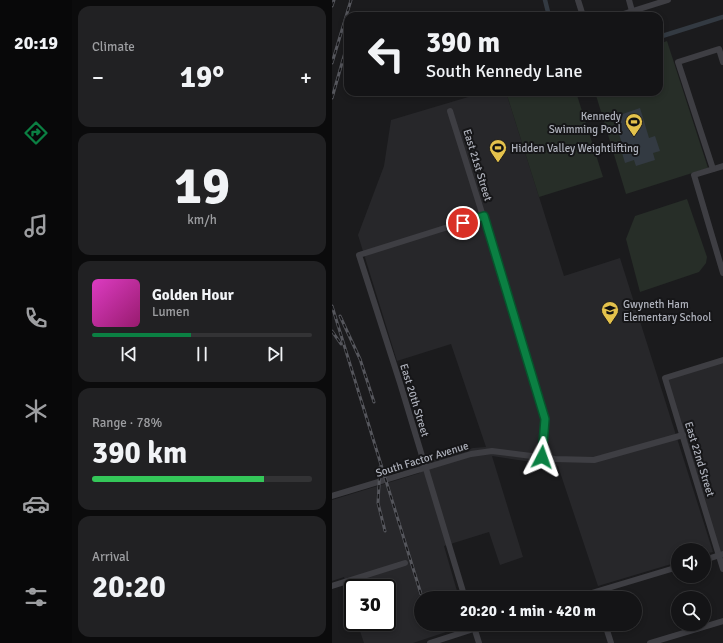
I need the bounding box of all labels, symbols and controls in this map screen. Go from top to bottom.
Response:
text: 390 m [426,26,500,60]
icon: left [360,28,412,80]
text: 20:19 [14,32,58,54]
text: Climate [92,39,135,55]
text: 19° [180,59,224,96]
text: South Kennedy Lane [426,60,582,82]
text: − [92,64,104,91]
text: + [300,64,312,91]
place label: Kennedy Swimming Pool [549,110,622,136]
sports icon: Kennedy Swimming Pool [624,112,644,137]
icon: directions [22,119,50,147]
street label: East 21st Street [460,128,495,203]
sports icon: Hidden Valley Weightlifting [488,138,508,163]
place label: Hidden Valley Weightlifting [511,142,639,155]
text: 19 [174,154,230,218]
pin [446,206,480,240]
icon: music [22,212,50,240]
text: km/h [187,212,217,228]
icon: arrive [452,212,474,234]
text: Golden Hour [152,286,234,304]
place label: Gwyneth Ham Elementary School [623,298,711,324]
school or university icon: Gwyneth Ham Elementary School [600,300,620,325]
icon: phone [22,304,50,332]
text: Lumen [152,304,190,320]
icon: previous [118,343,140,365]
icon: pause [191,343,213,365]
icon: next [264,343,286,365]
street label: East 20th Street [397,362,432,438]
icon: climate [22,397,50,425]
text: Range · 78% [92,415,162,431]
street label: East 22nd Street [682,420,717,498]
text: 390 km [92,435,187,472]
position arrow [521,436,563,478]
street label: South Factor Avenue [374,439,470,480]
icon: car [22,490,50,518]
map controls [671,543,711,631]
button: sound [671,543,711,583]
text: Arrival [92,549,129,565]
text: 20:20 [92,569,166,606]
speed limit sign: 30 [344,579,396,631]
icon: filters [22,583,50,611]
button: search [671,591,711,631]
text: 20:20 · 1 min · 420 m [460,602,596,620]

